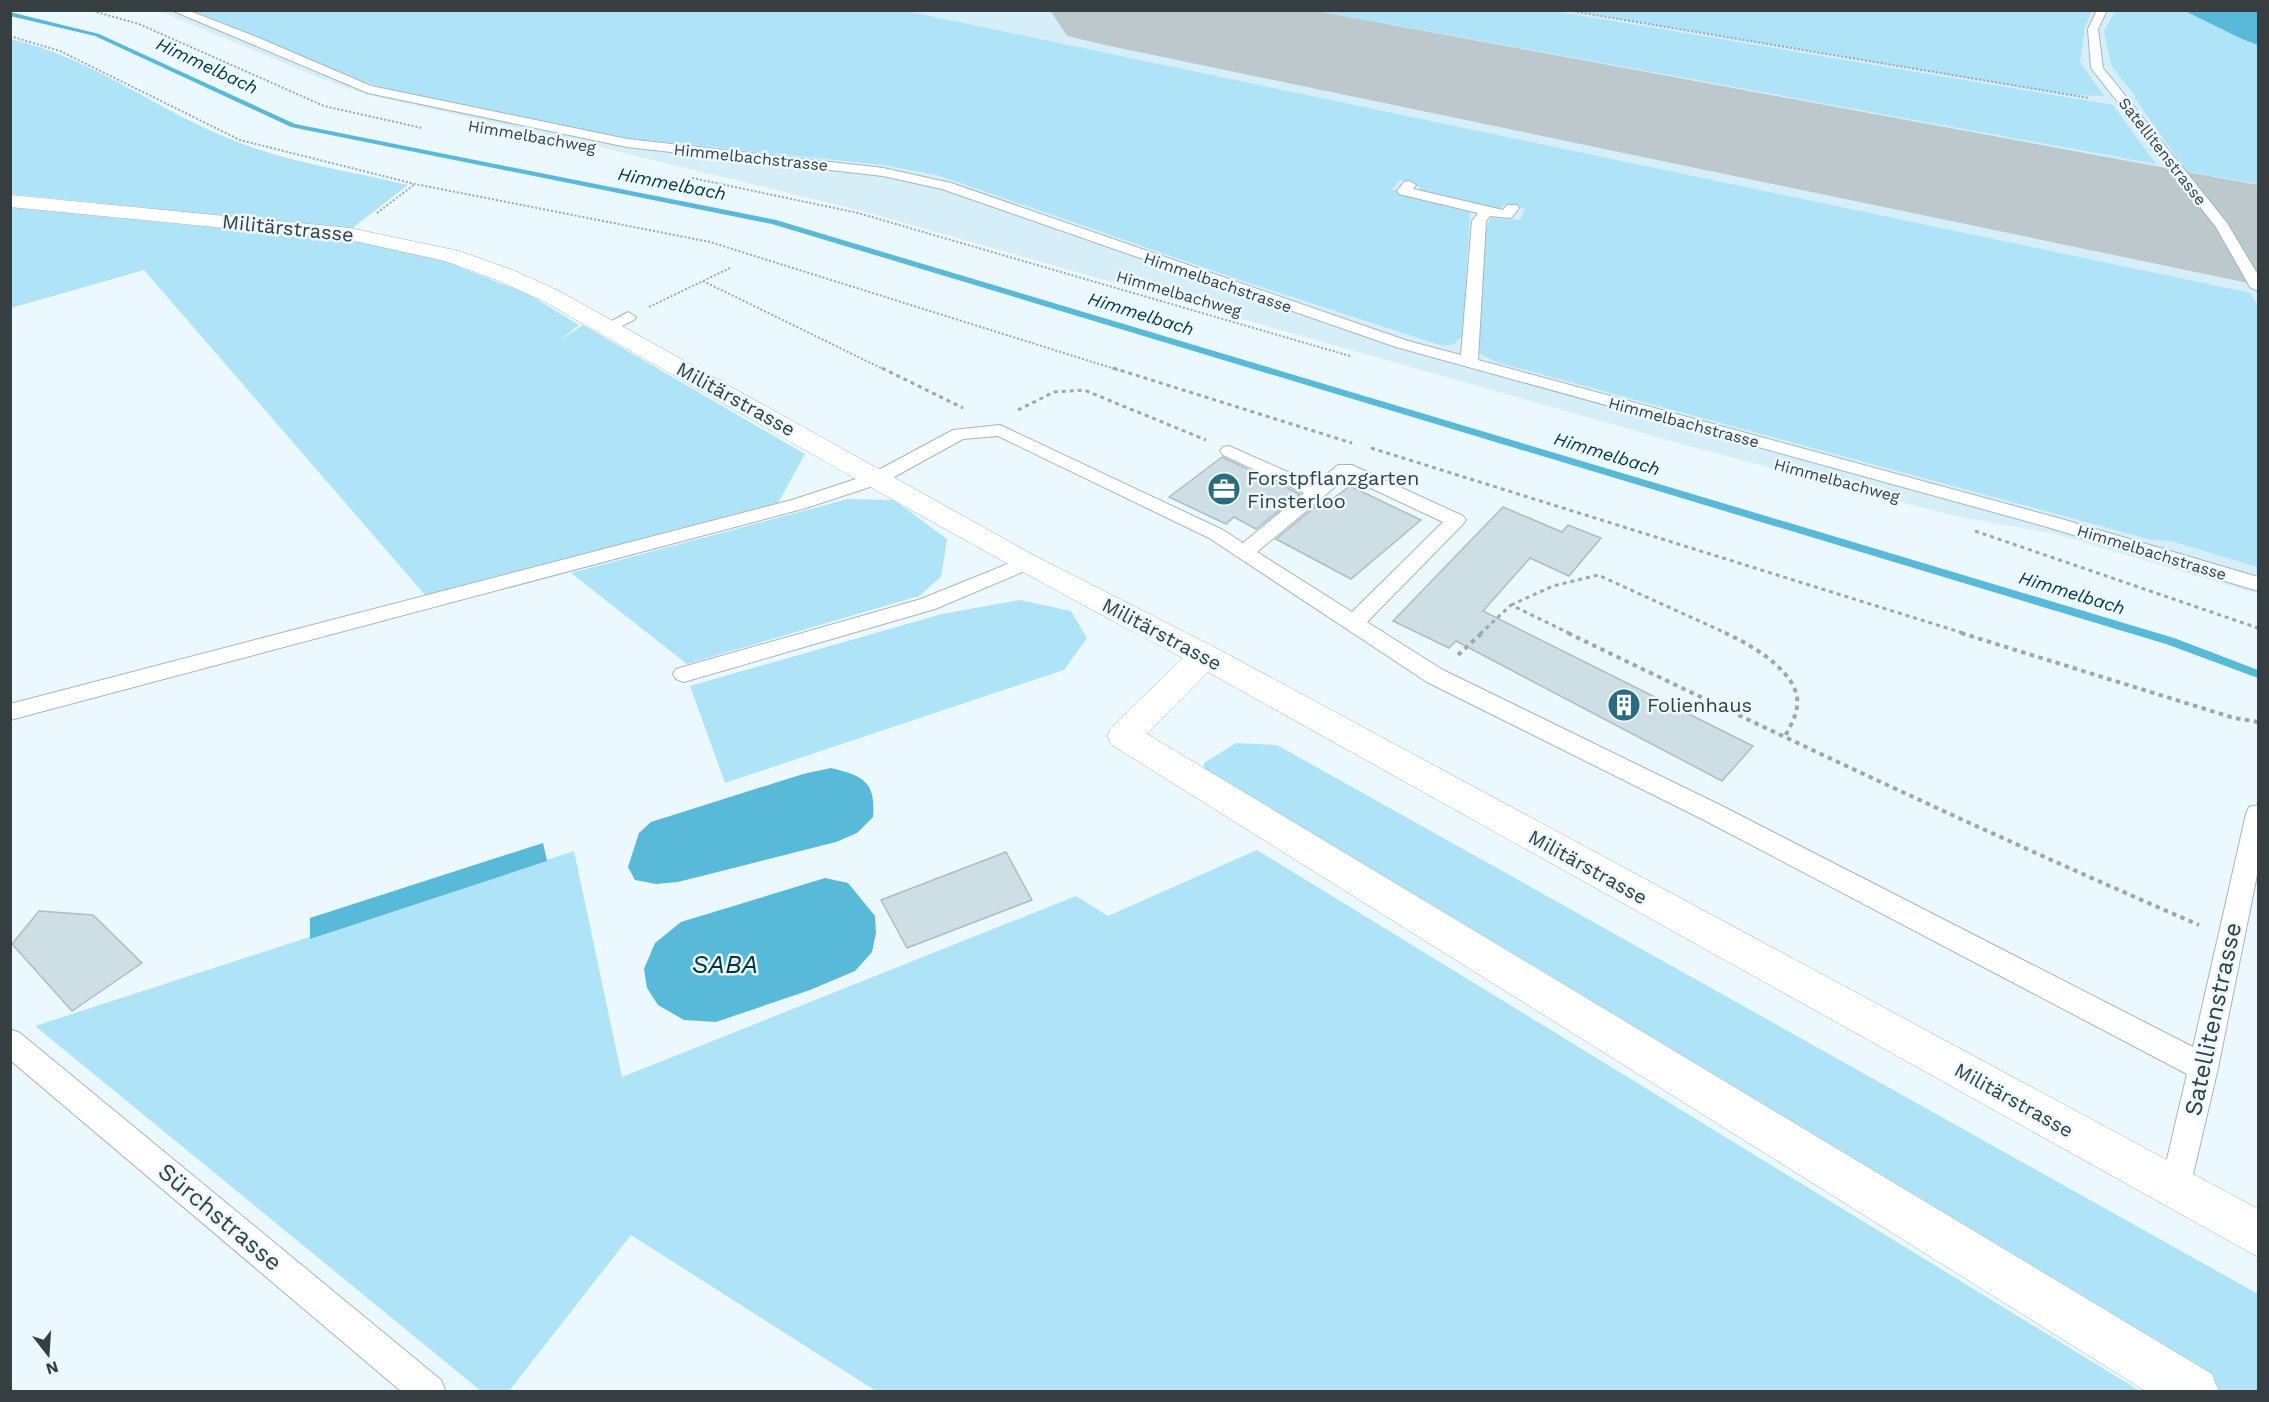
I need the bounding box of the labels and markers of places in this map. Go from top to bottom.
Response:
place label: Forstpflanzgarten Finsterloo [1247,466,1419,513]
office icon: Forstpflanzgarten Finsterloo [1206,471,1242,507]
building icon: Folienhaus [1606,687,1642,723]
place label: Folienhaus [1647,693,1752,717]

